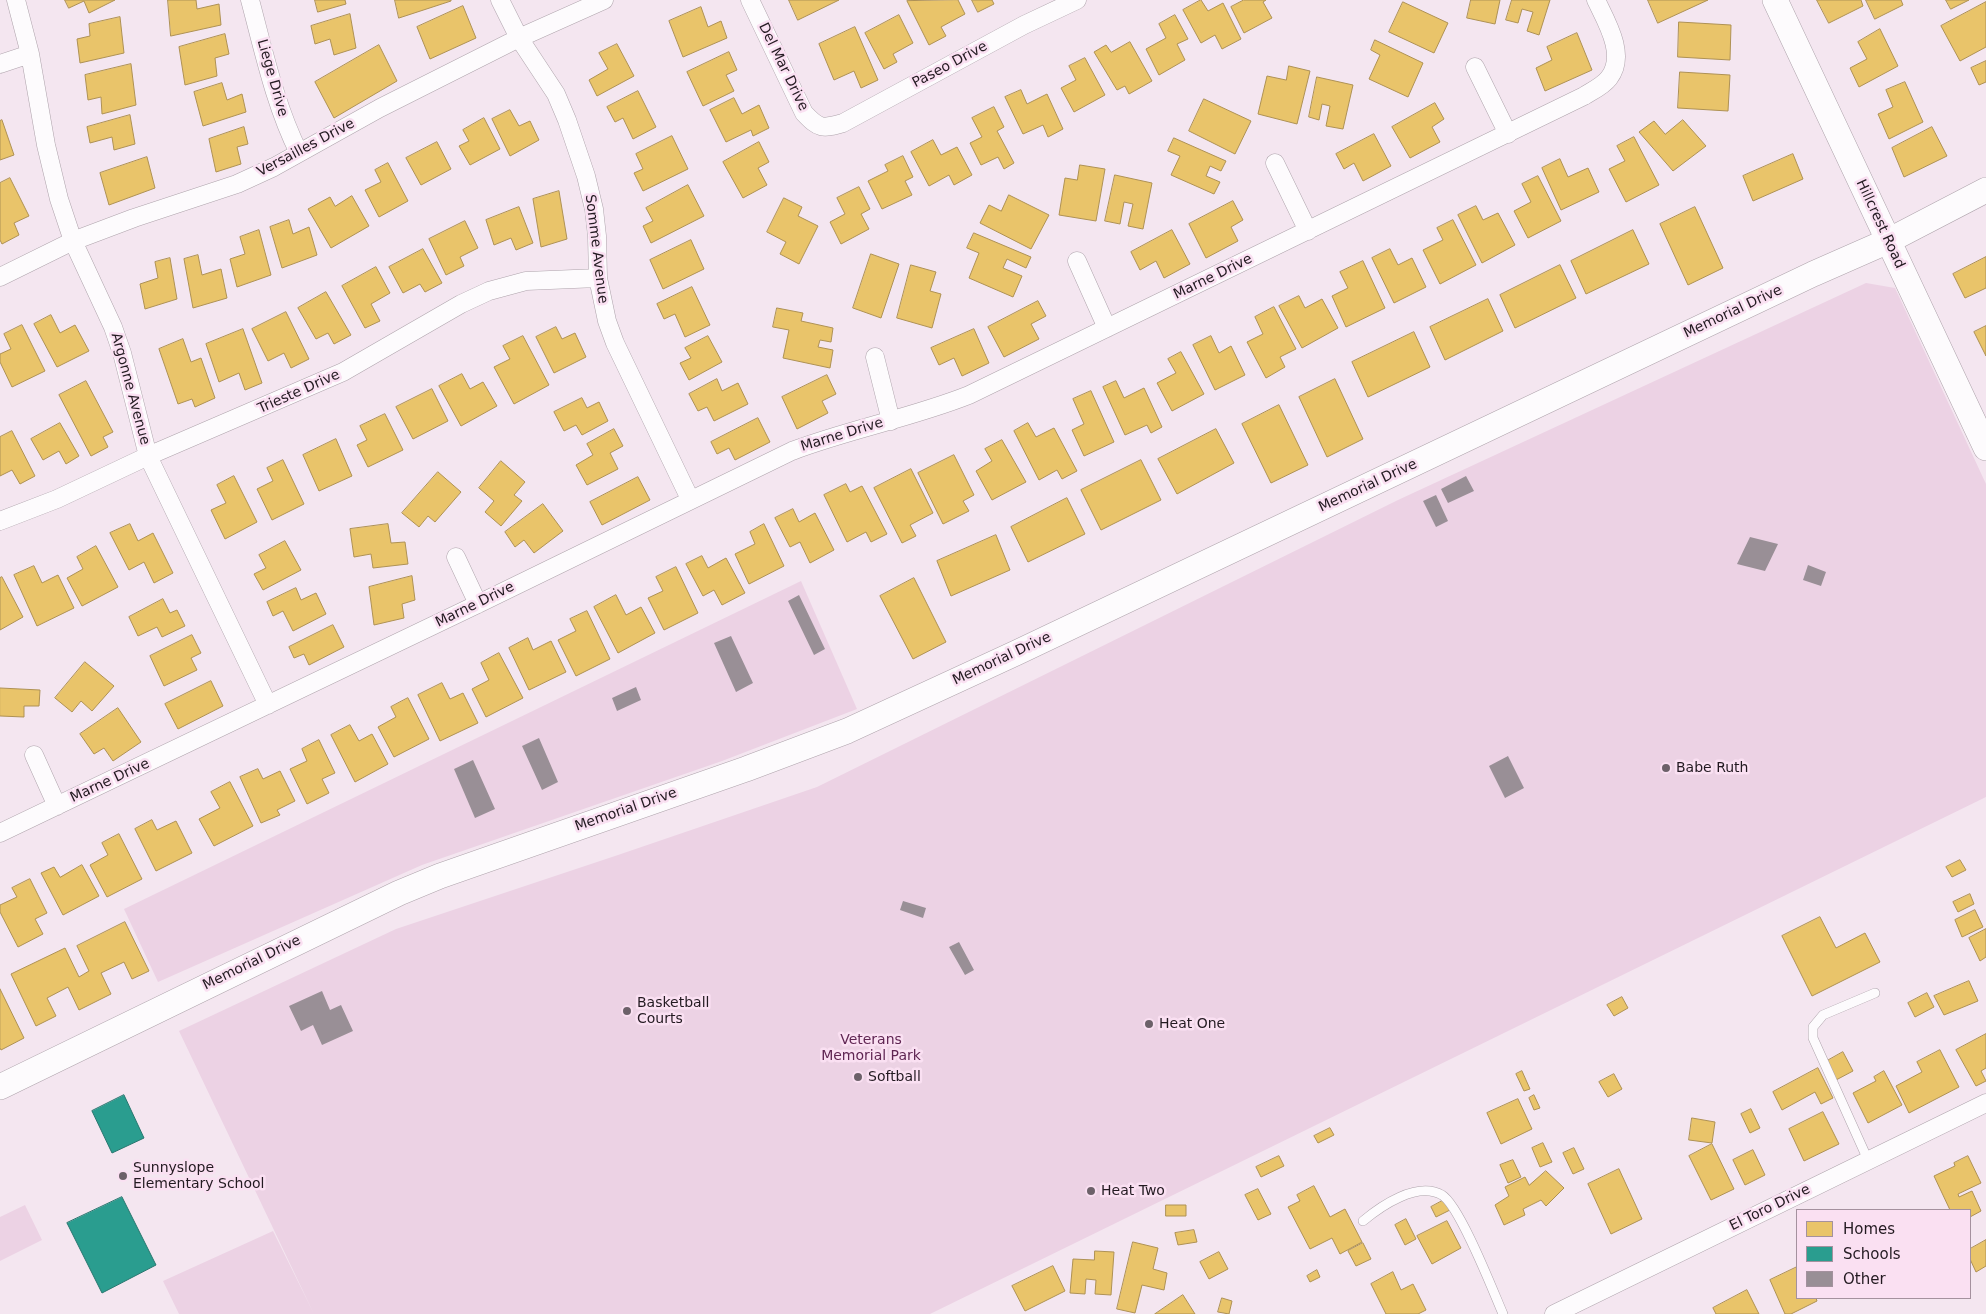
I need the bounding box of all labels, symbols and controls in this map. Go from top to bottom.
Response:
street label: Del Mar Drive [754,20,812,114]
street label: Liege Drive [253,37,291,119]
street label: Paseo Drive [910,38,990,92]
street label: Versailles Drive [254,115,358,181]
street label: Hillcrest Road [1852,177,1908,271]
street label: Somme Avenue [581,193,611,305]
street label: Marne Drive [1171,251,1255,303]
street label: Memorial Drive [1681,282,1785,342]
street label: Argonne Avenue [107,331,153,447]
street label: Trieste Drive [255,366,343,418]
street label: Marne Drive [799,414,885,456]
street label: Memorial Drive [1316,456,1420,516]
street label: Marne Drive [433,579,517,631]
street label: Memorial Drive [950,629,1054,689]
street label: Marne Drive [68,755,152,807]
place label: Babe Ruth [1676,760,1748,776]
marker: Babe Ruth [1660,762,1672,774]
street label: Memorial Drive [573,785,679,835]
street label: Memorial Drive [200,932,304,994]
place label: Basketball Courts [637,995,709,1028]
marker: Basketball Courts [621,1005,633,1017]
place label: Heat One [1159,1016,1225,1032]
marker: Heat One [1143,1018,1155,1030]
park label: Veterans Memorial Park [821,1032,921,1064]
place label: Softball [868,1069,921,1085]
marker: Softball [852,1071,864,1083]
place label: Sunnyslope Elementary School [133,1160,265,1192]
marker: Sunnyslope Elementary School [117,1170,129,1182]
street label: El Toro Drive [1727,1181,1813,1235]
place label: Heat Two [1101,1183,1165,1199]
marker: Heat Two [1085,1185,1097,1197]
legend [1796,1209,1971,1299]
text: Homes [1843,1220,1895,1238]
text: Schools [1843,1245,1901,1263]
text: Other [1843,1270,1886,1288]

